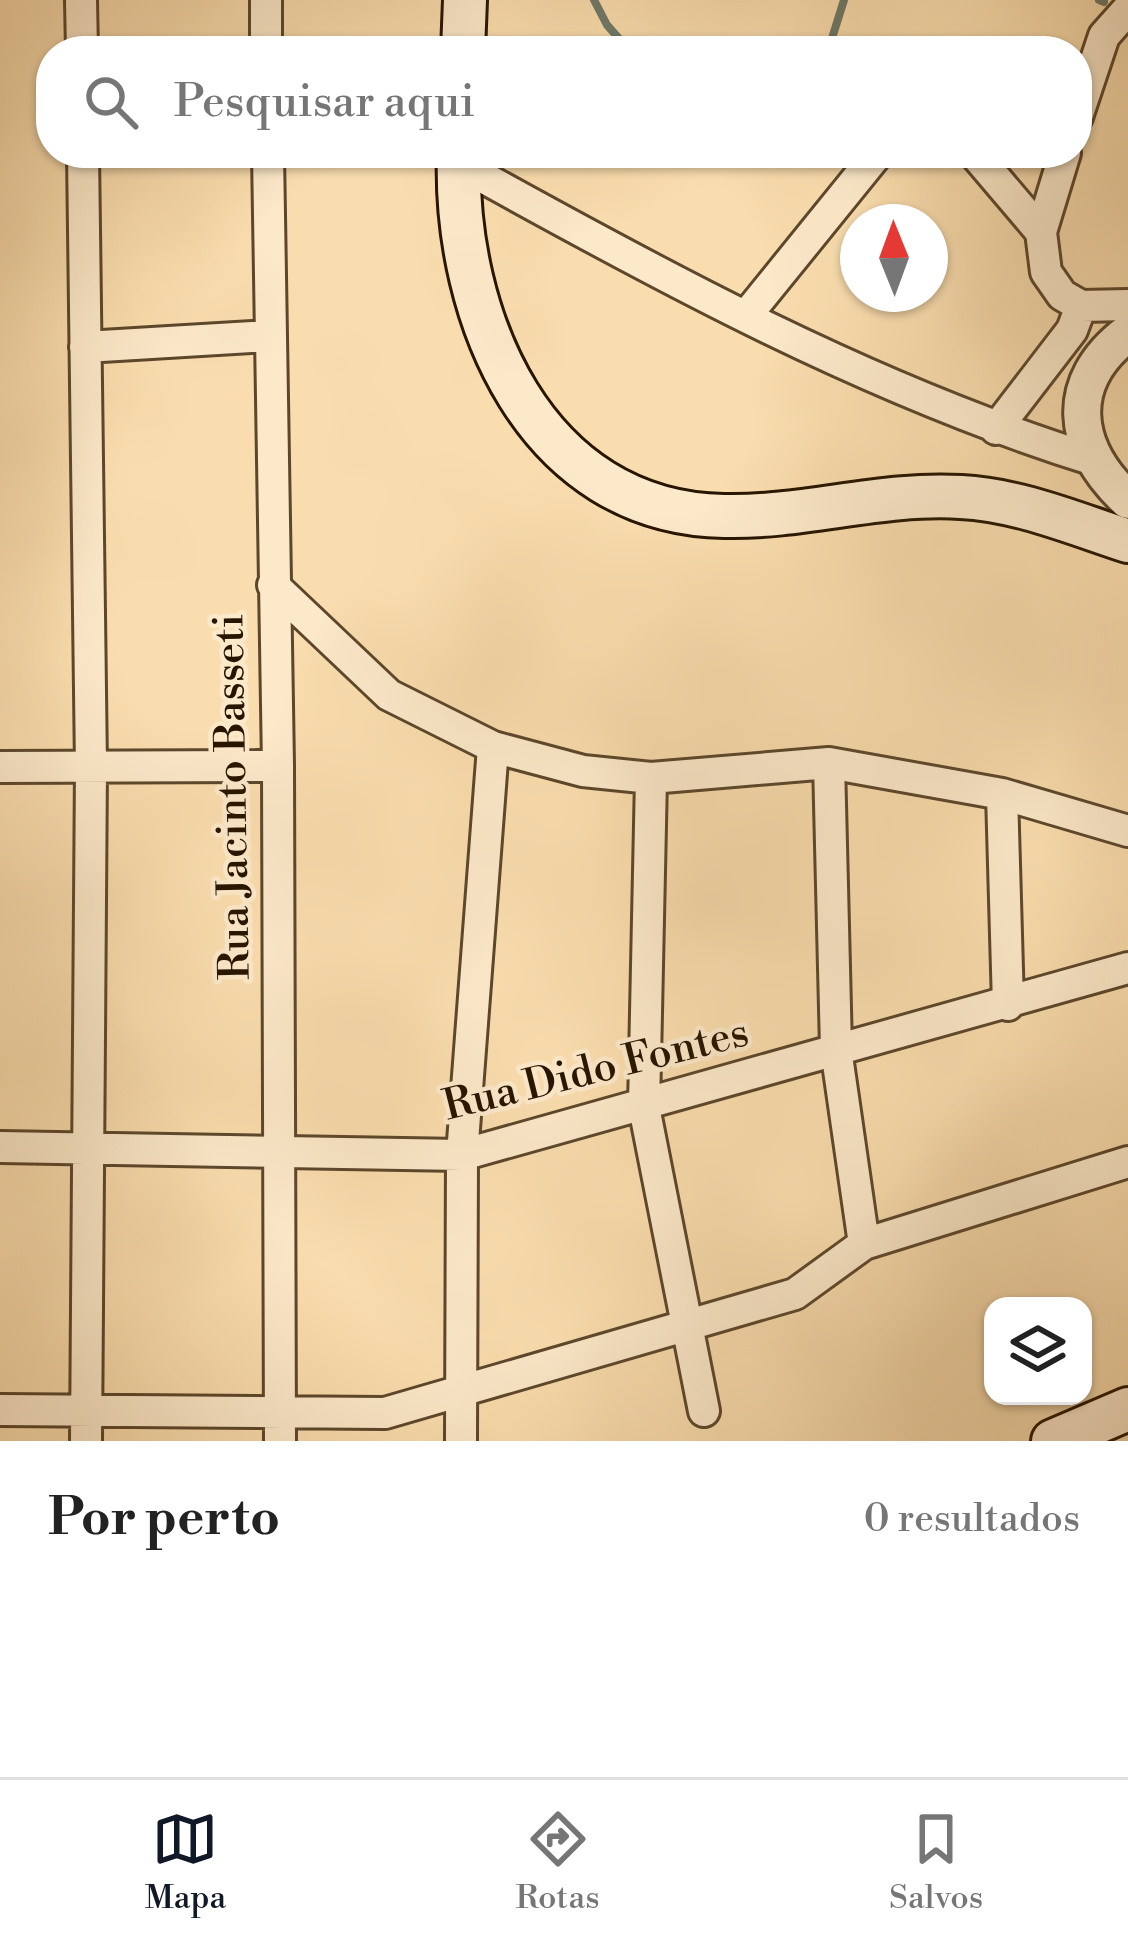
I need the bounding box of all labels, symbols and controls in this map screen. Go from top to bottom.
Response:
search box [36,36,1092,168]
icon: search [78,69,144,135]
text: Pesquisar aqui [174,74,475,131]
north arrow [840,204,948,312]
street label: Rua Jacinto Basseti [203,613,263,981]
street label: Rua Dido Fontes [438,1006,754,1134]
map controls [984,1297,1092,1405]
button: layers [984,1297,1092,1405]
text: Por perto [48,1487,280,1551]
text: 0 resultados [864,1495,1080,1544]
tab: Mapa [145,1806,226,1919]
tab: Rotas [516,1806,600,1919]
tab: Salvos [889,1806,983,1919]

